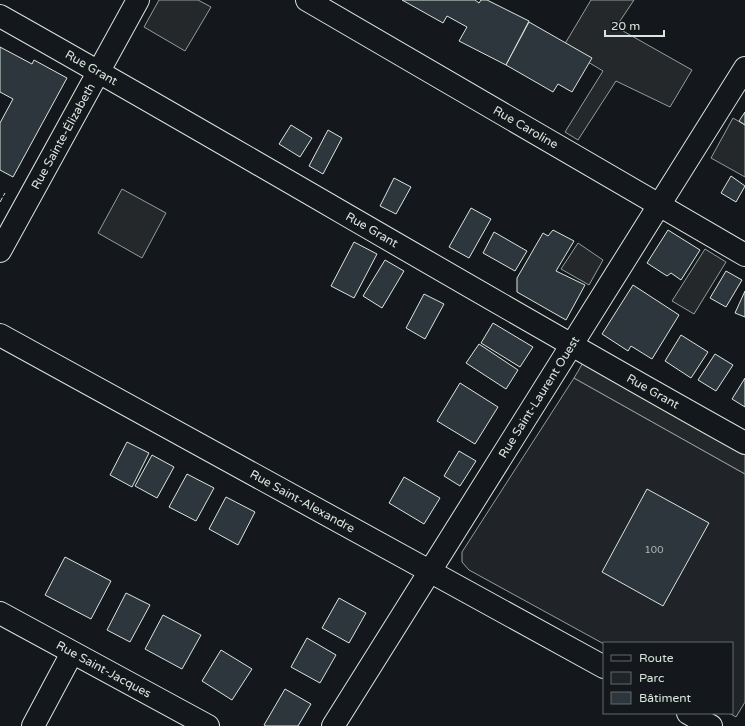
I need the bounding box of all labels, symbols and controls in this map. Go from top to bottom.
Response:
scale bar [605,12,664,38]
text: 20 m [611,19,640,33]
street label: Rue Grant [63,47,120,88]
street label: Rue Sainte-Élizabeth [28,81,98,192]
street label: Rue Caroline [491,103,561,152]
street label: Rue Grant [343,209,401,251]
street label: Rue Saint-Laurent Ouest [496,333,582,461]
street label: Rue Grant [624,371,682,412]
street label: Rue Saint-Alexandre [248,467,357,536]
house number: 100 [645,544,663,556]
street label: Rue Saint-Jacques [54,638,154,701]
legend [603,642,733,714]
text: Route [639,651,674,665]
text: Parc [639,671,664,685]
text: Bâtiment [639,691,691,705]

